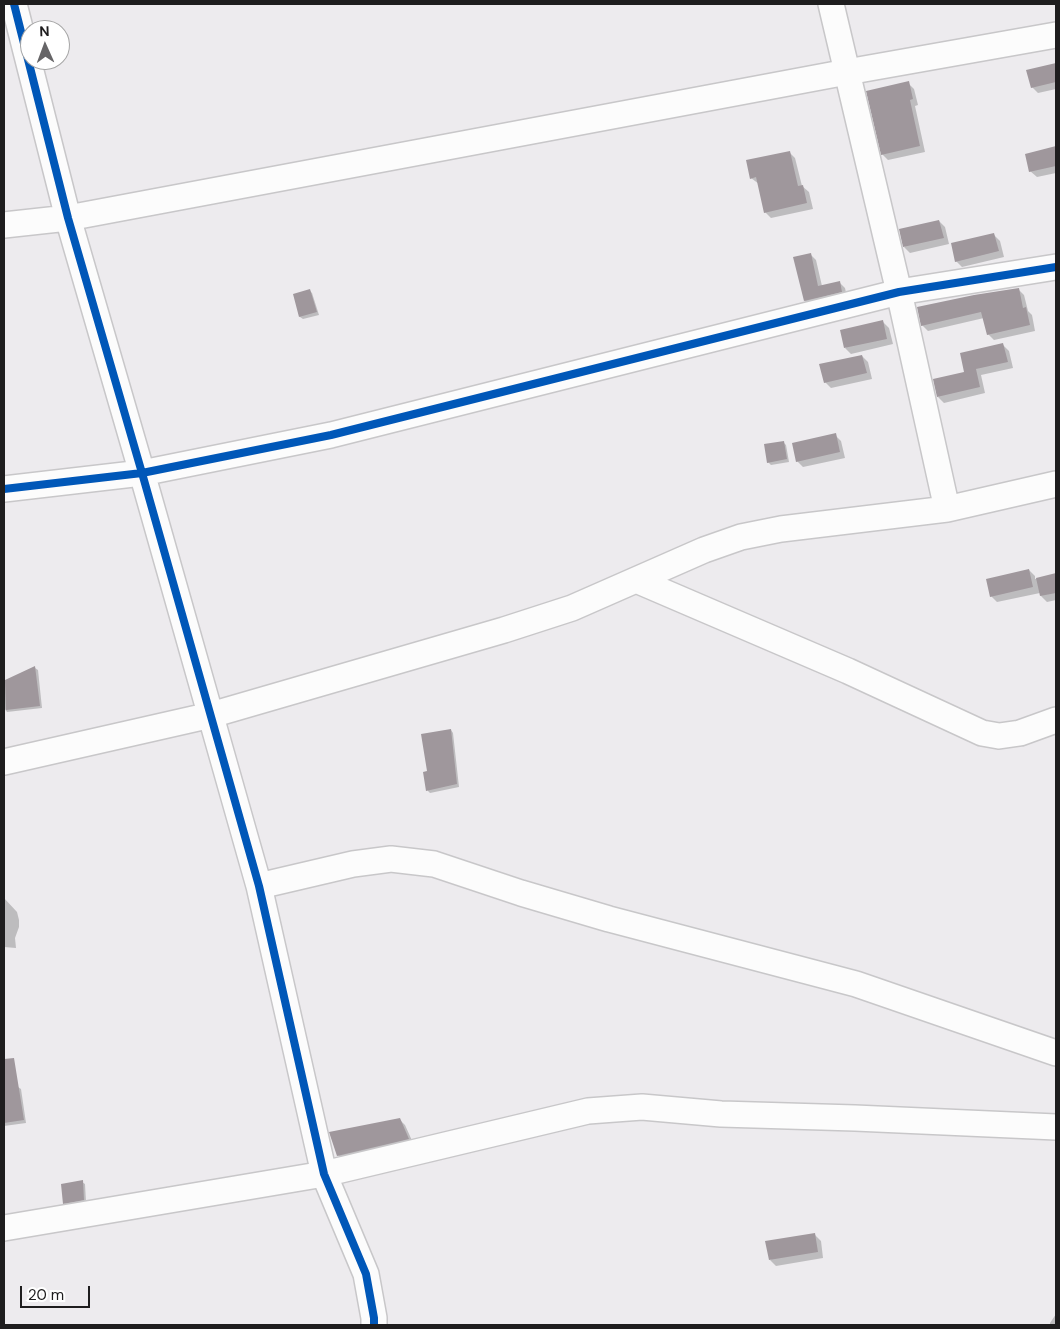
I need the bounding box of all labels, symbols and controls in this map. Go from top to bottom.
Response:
north arrow [20,20,70,70]
text: N [39,22,50,40]
scale bar [22,1276,92,1308]
text: 20 m [28,1285,64,1305]

